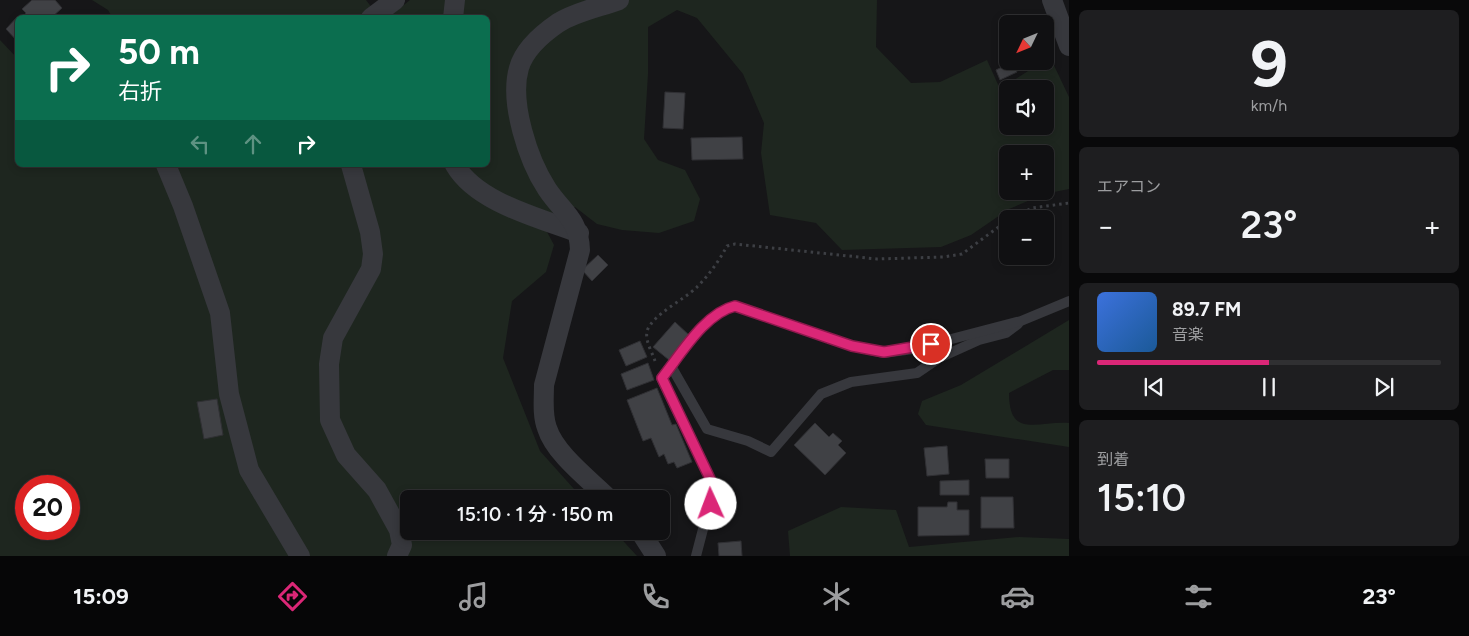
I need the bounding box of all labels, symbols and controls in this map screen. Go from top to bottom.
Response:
north arrow [999,15,1054,70]
map controls [999,15,1054,265]
text: 9 [1250,24,1288,102]
text: 50 m [118,31,200,73]
icon: right [35,35,100,100]
text: 右折 [118,78,162,105]
button: sound [999,80,1054,135]
text: km/h [1251,96,1287,115]
icon: left [186,130,214,158]
icon: ahead [239,130,267,158]
icon: right [292,130,320,158]
button: + [999,145,1054,200]
text: エアコン [1097,177,1161,196]
text: 23° [1241,202,1297,248]
text: − [1097,209,1114,243]
text: + [1424,209,1441,243]
button: − [999,210,1054,265]
text: 89.7 FM [1172,298,1241,321]
pin [910,323,952,365]
text: 音楽 [1172,325,1204,344]
icon: arrive [917,330,945,358]
icon: previous [1140,373,1168,401]
icon: pause [1255,373,1283,401]
icon: next [1370,373,1398,401]
text: 到着 [1097,450,1129,469]
speed limit sign: 20 [15,475,80,540]
text: 15:10 [1097,475,1186,521]
position arrow [684,477,736,529]
text: 15:10 · 1 分 · 150 m [457,503,613,526]
icon: directions [275,579,310,614]
icon: music [456,579,491,614]
icon: phone [638,579,673,614]
icon: climate [819,579,854,614]
icon: car [1000,579,1035,614]
icon: filters [1181,579,1216,614]
text: 15:09 [73,583,129,610]
text: 23° [1362,583,1396,610]

